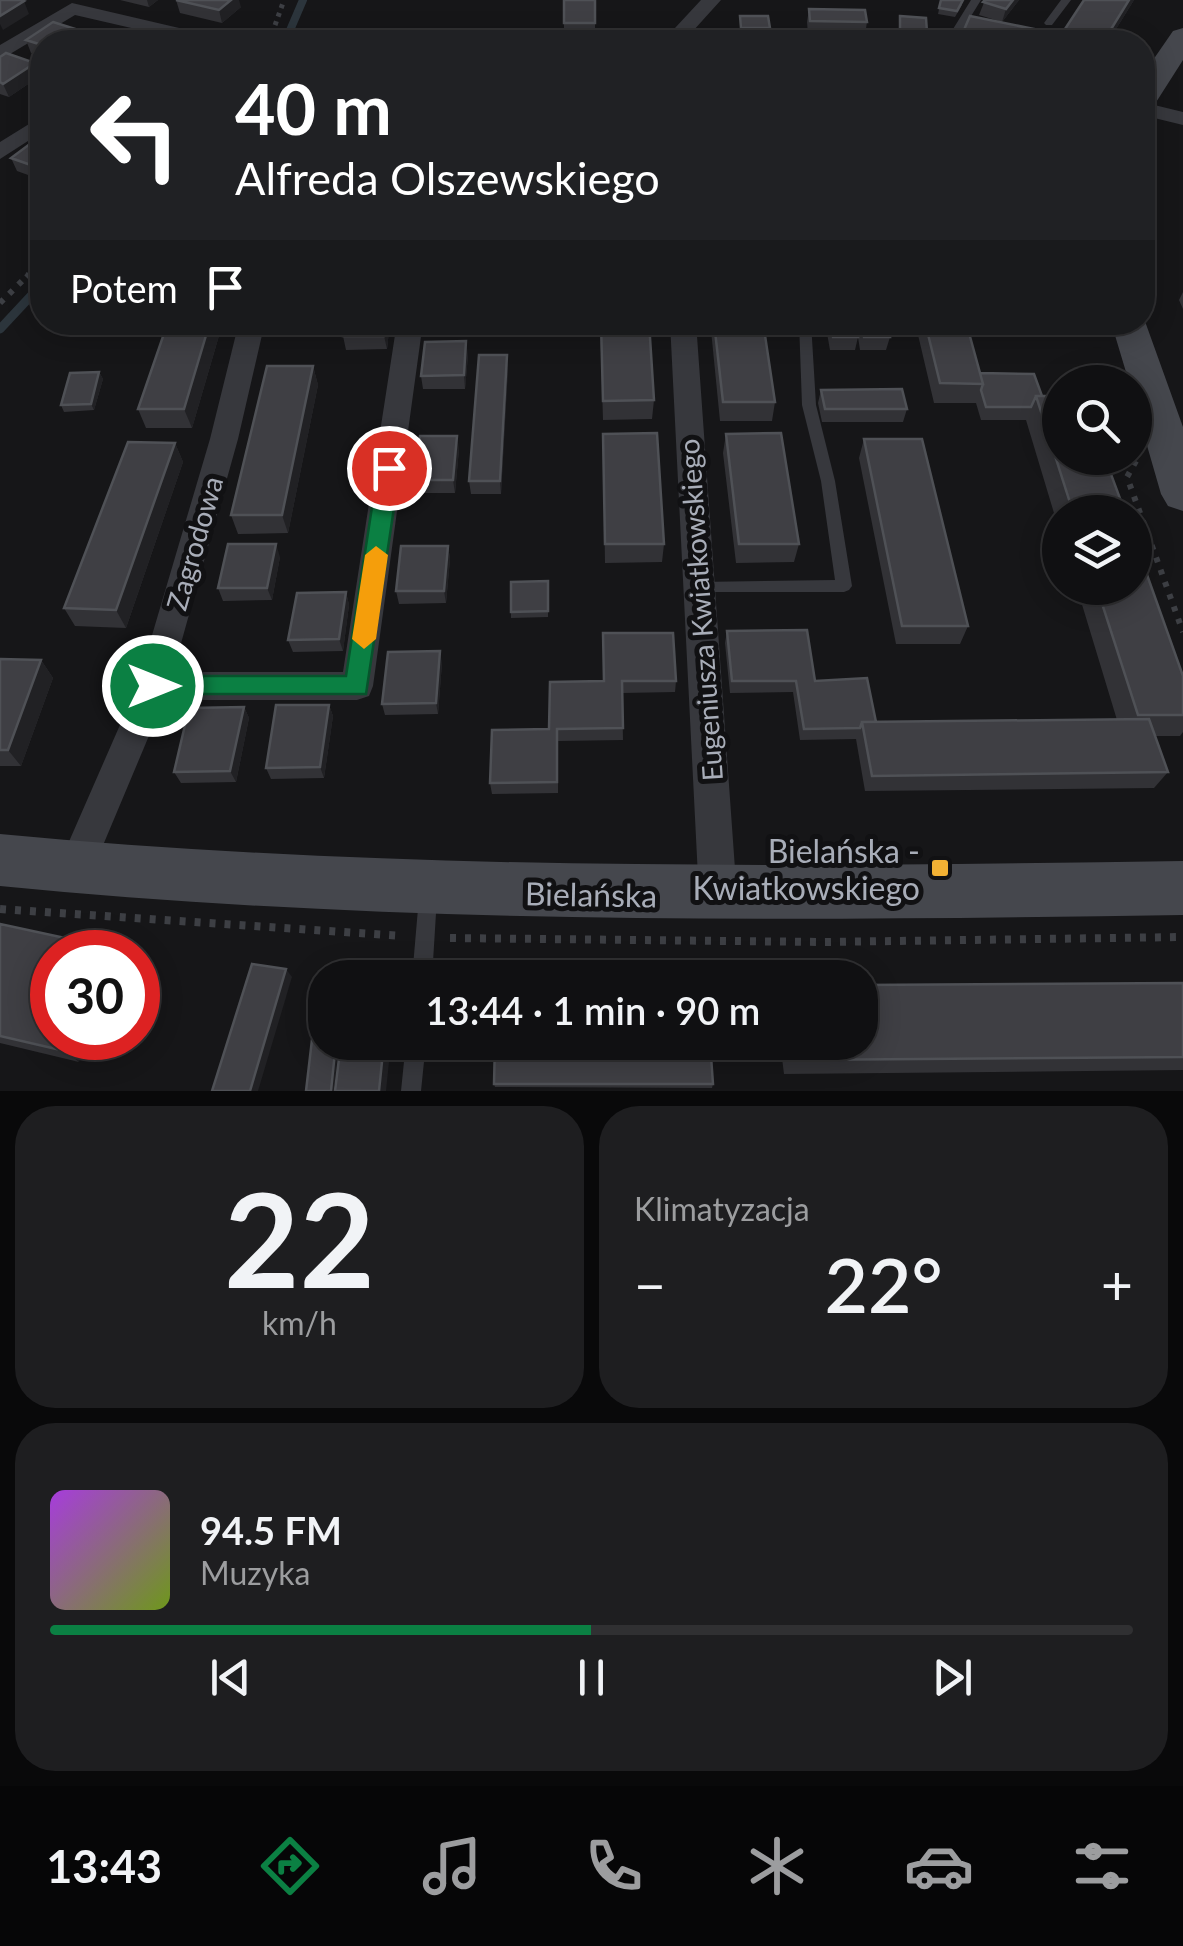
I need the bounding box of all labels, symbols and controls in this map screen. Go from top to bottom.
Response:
text: 40 m [235,66,392,150]
icon: left [70,70,200,200]
text: Alfreda Olszewskiego [235,151,660,205]
icon: arrive [198,260,253,315]
text: Potem [70,265,178,311]
map controls [1042,365,1152,605]
button: search [1042,365,1152,475]
pin [347,426,432,511]
street label: Eugeniusza Kwiatkowskiego [671,438,729,782]
icon: arrive [362,441,417,496]
street label: Zagrodowa [159,472,229,614]
button: layers [1042,495,1152,605]
position arrow [101,634,205,738]
place label: Bielańska - Kwiatkowskiego [693,831,920,907]
marker: Bielańska - Kwiatkowskiego [929,857,951,879]
street label: Bielańska [525,873,657,915]
speed limit sign: 30 [30,930,160,1060]
text: 13:44 · 1 min · 90 m [426,987,760,1033]
text: 22 [224,1160,375,1316]
text: Klimatyzacja [634,1189,810,1228]
text: 22° [824,1239,943,1329]
text: − [634,1251,666,1317]
text: + [1101,1251,1133,1317]
text: km/h [262,1303,337,1342]
text: 94.5 FM [200,1507,342,1553]
text: Muzyka [200,1553,310,1592]
icon: previous [203,1650,258,1705]
icon: pause [564,1650,619,1705]
icon: next [925,1650,980,1705]
icon: directions [255,1831,325,1901]
icon: music [417,1831,487,1901]
icon: phone [579,1831,649,1901]
icon: climate [742,1831,812,1901]
icon: car [904,1831,974,1901]
icon: filters [1067,1831,1137,1901]
text: 13:43 [46,1839,162,1893]

